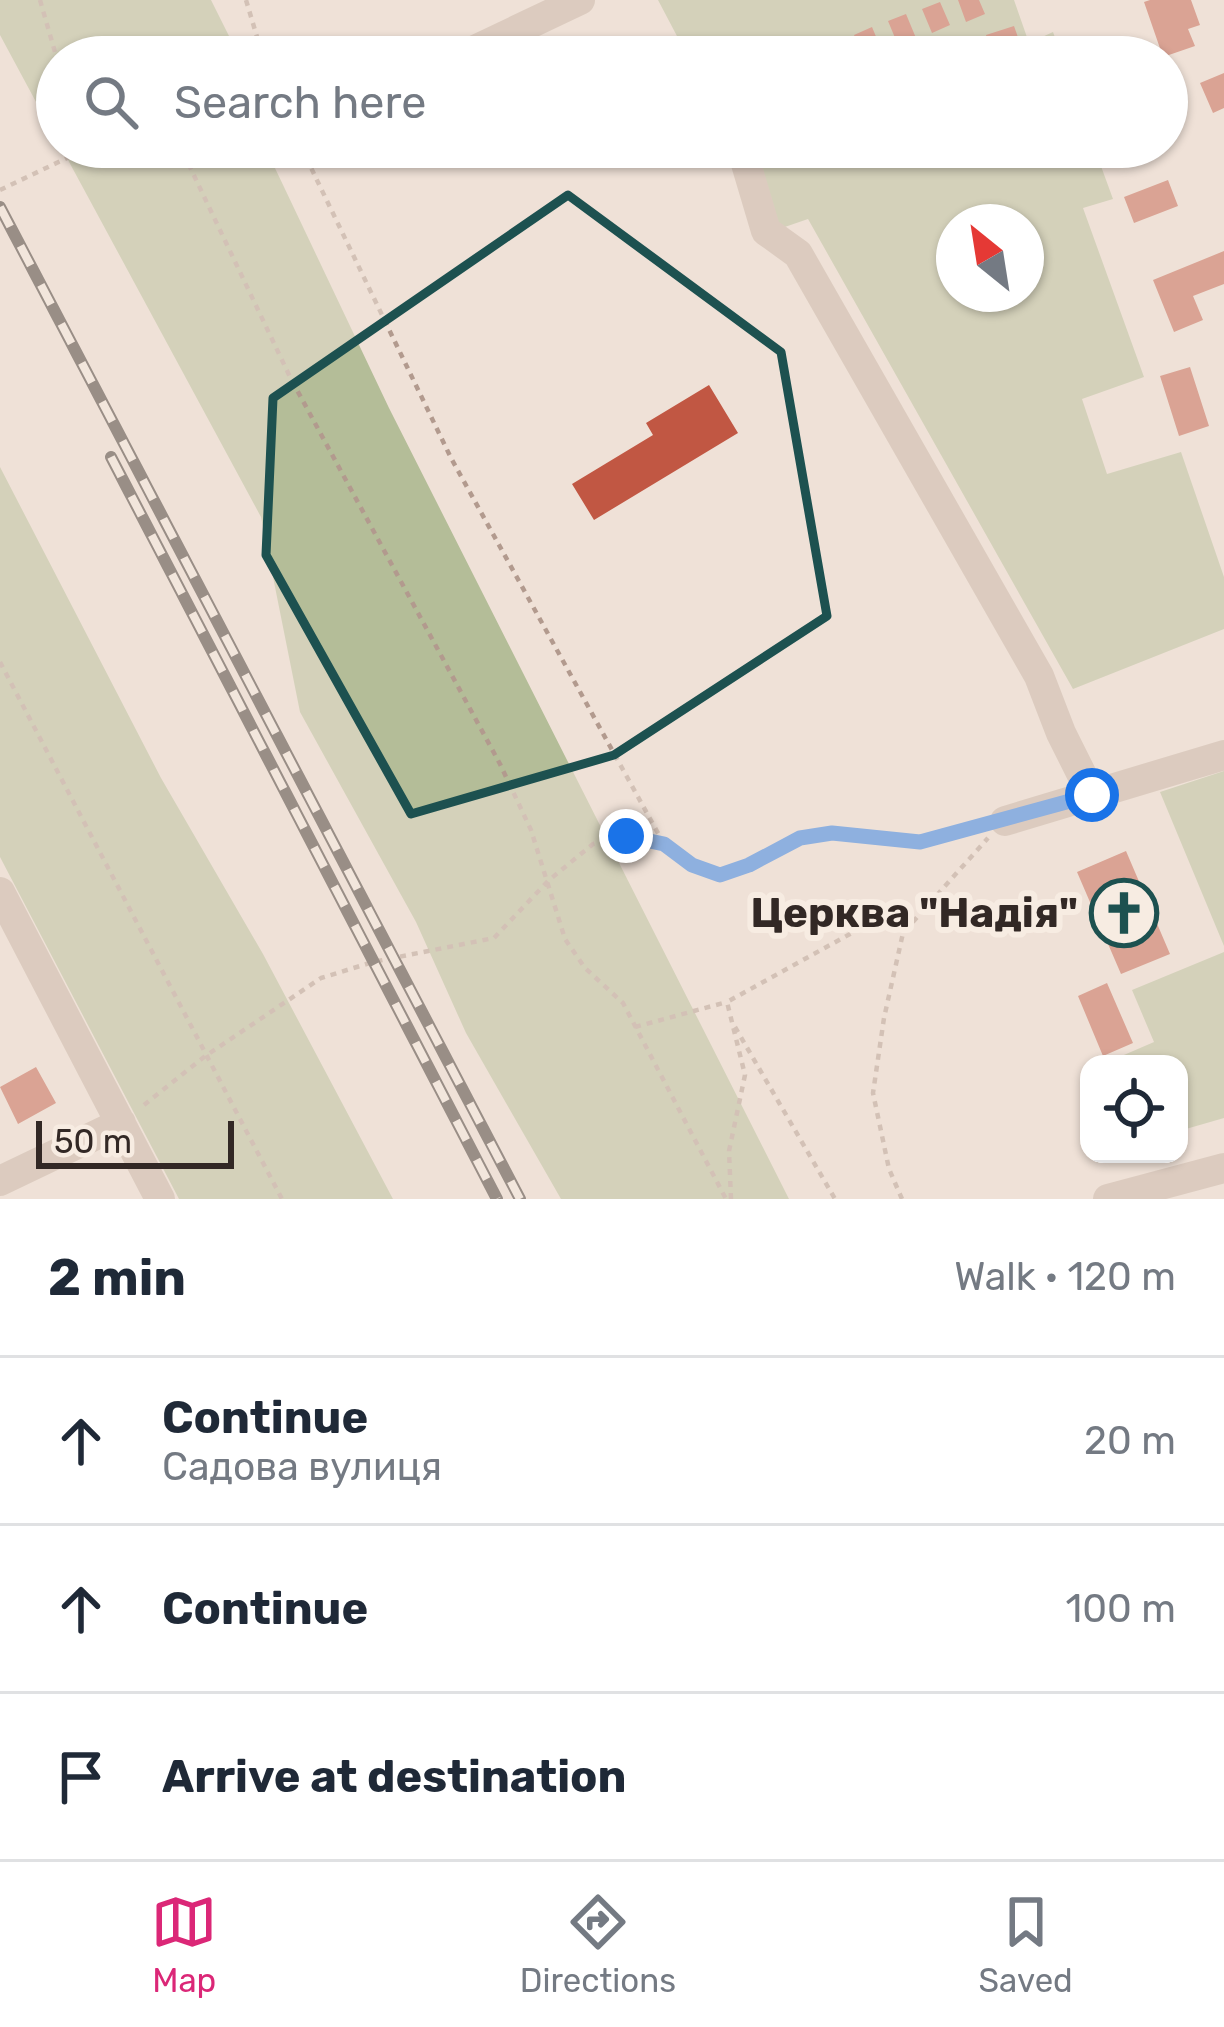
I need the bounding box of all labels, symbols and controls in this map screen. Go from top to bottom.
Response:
search box [36,36,1188,168]
icon: search [78,69,144,135]
text: Search here [174,76,426,129]
north arrow [936,204,1044,312]
route start [1065,768,1119,822]
route end [599,809,653,863]
church icon: Церква "Надія" [1089,878,1159,948]
place label: Церква "Надія" [750,888,1078,938]
map controls [1080,1055,1188,1163]
button: locate [1080,1055,1188,1163]
scale bar [36,1115,234,1168]
text: 50 m [54,1122,132,1161]
text: 2 min [48,1247,186,1308]
text: Walk · 120 m [954,1254,1176,1300]
text: Continue [162,1391,368,1444]
icon: ahead [48,1408,114,1474]
text: 20 m [1084,1418,1176,1464]
text: Садова вулиця [162,1444,442,1490]
icon: ahead [48,1576,114,1642]
text: Continue [162,1582,368,1635]
text: 100 m [1066,1586,1176,1632]
icon: arrive [48,1744,114,1810]
text: Arrive at destination [162,1750,627,1803]
tab: Map [151,1889,217,2000]
tab: Directions [520,1889,676,2000]
tab: Saved [979,1889,1073,2000]

